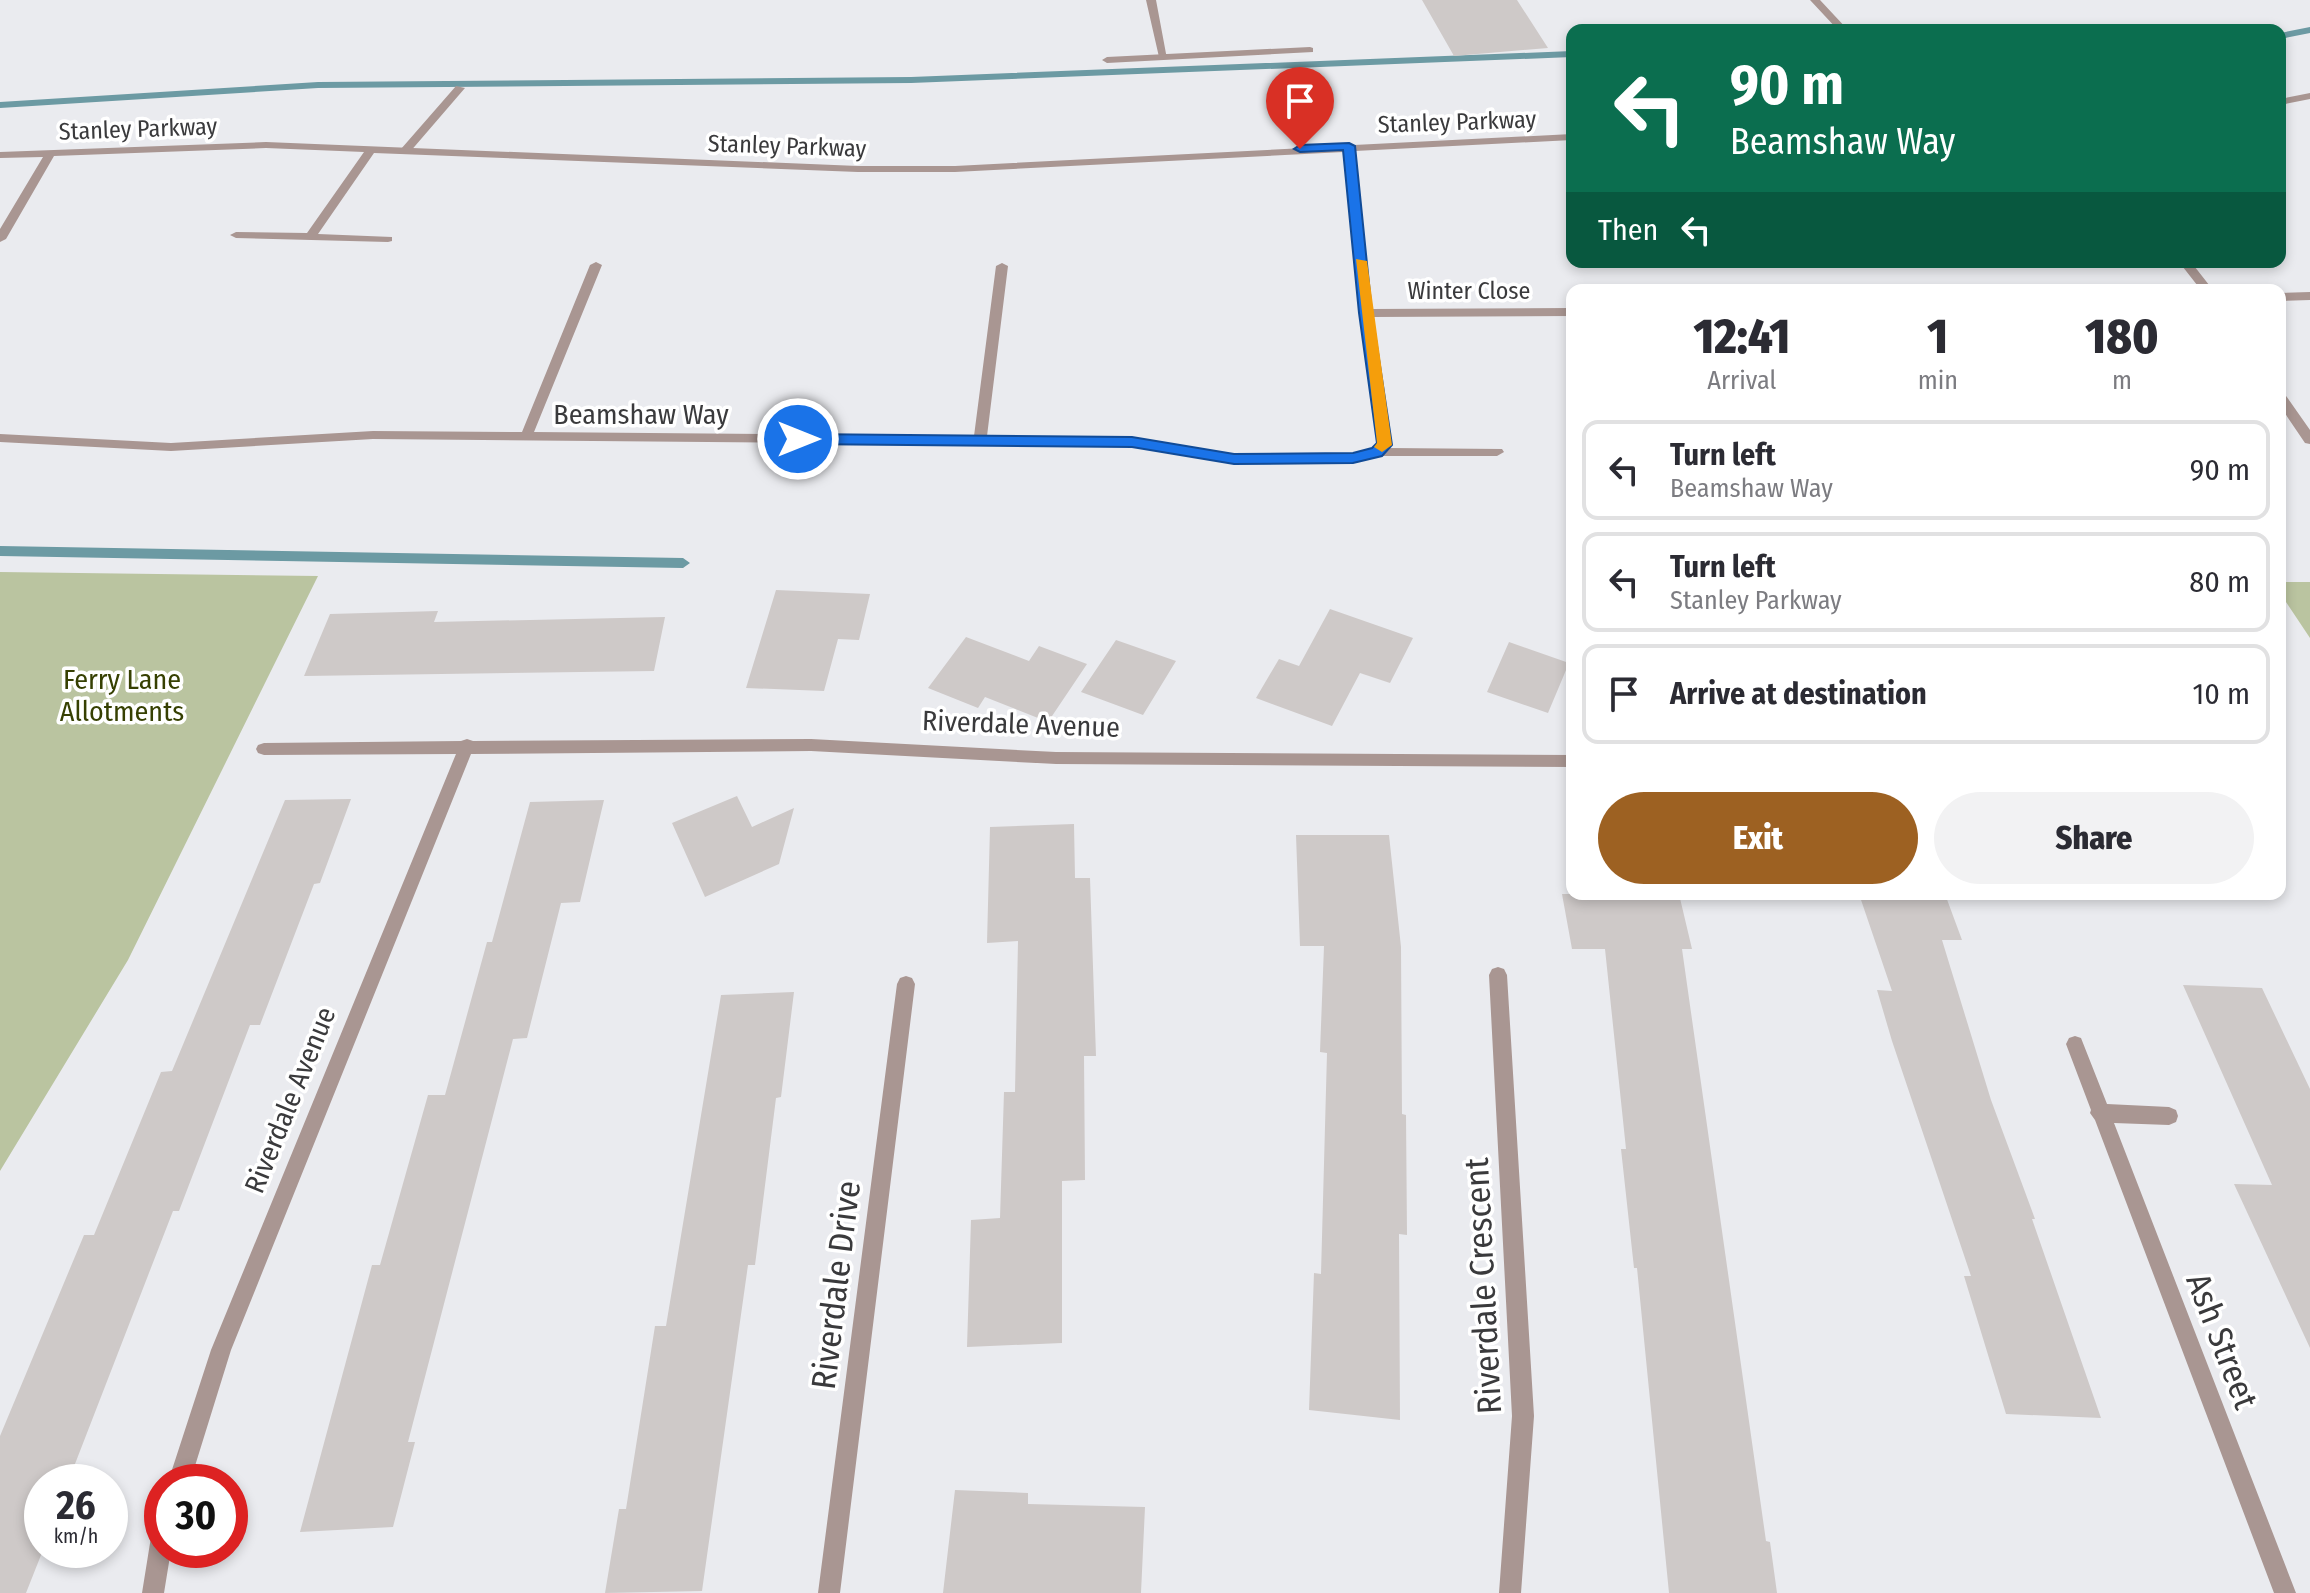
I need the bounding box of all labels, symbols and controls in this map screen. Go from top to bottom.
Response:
text: 90 m [1730,52,1844,119]
icon: left [1598,56,1702,160]
pin [1266,67,1334,149]
icon: arrive [1278,79,1322,123]
street label: Stanley Parkway [1377,105,1537,139]
street label: Stanley Parkway [58,112,218,146]
text: Beamshaw Way [1730,120,1955,164]
street label: Stanley Parkway [707,129,867,163]
icon: left [1674,208,1718,252]
text: Then [1598,212,1658,248]
street label: Winter Close [1408,277,1530,305]
text: 12:41 [1693,308,1790,366]
text: 1 [1927,308,1948,366]
text: 180 [2085,308,2159,366]
text: Arrival [1707,365,1776,396]
text: min [1918,365,1958,396]
text: m [2112,365,2132,396]
position arrow [756,397,840,481]
street label: Beamshaw Way [553,398,729,431]
text: Turn left [1670,437,1776,473]
icon: left [1602,448,1646,492]
text: 90 m [2190,452,2250,488]
text: Beamshaw Way [1670,473,1833,504]
text: Turn left [1670,549,1776,585]
icon: left [1602,560,1646,604]
text: 80 m [2189,564,2250,600]
text: Stanley Parkway [1670,585,1842,616]
park label: Ferry Lane Allotments [60,663,184,728]
icon: arrive [1602,672,1646,716]
text: Arrive at destination [1670,676,1927,712]
text: 10 m [2193,676,2250,712]
street label: Riverdale Avenue [922,704,1120,744]
button: Exit [1598,792,1918,884]
button: Share [1934,792,2254,884]
street label: Riverdale Avenue [238,1002,342,1198]
street label: Riverdale Crescent [1456,1156,1510,1415]
street label: Riverdale Drive [803,1178,869,1392]
street label: Ash Street [2177,1267,2267,1415]
speed limit sign: 30 [144,1464,248,1568]
text: 26 [56,1482,96,1530]
text: km/h [54,1524,98,1548]

